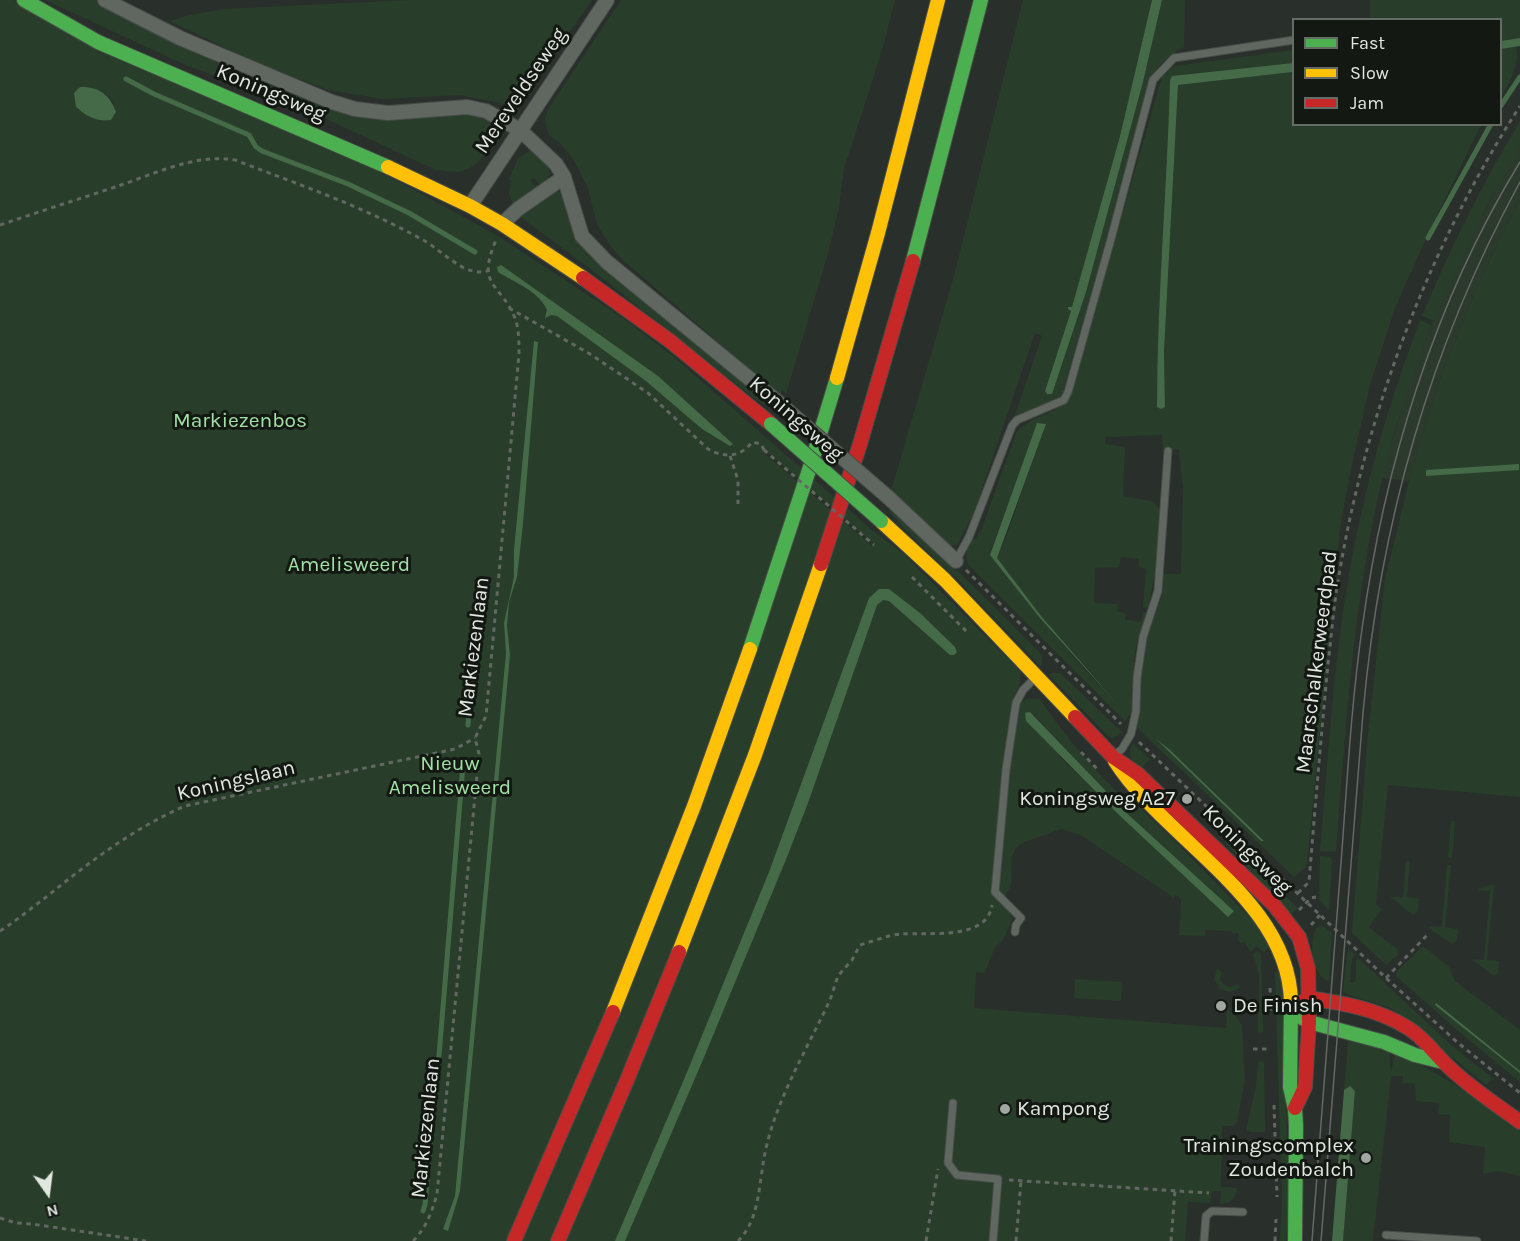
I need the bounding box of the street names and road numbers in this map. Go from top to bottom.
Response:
street label: Mereveldseweg [470,23,572,159]
street label: Koningsweg [212,59,330,127]
street label: Koningsweg [744,371,848,467]
street label: Maarschalkerweerdpad [1291,549,1343,775]
street label: Markiezenlaan [453,576,495,718]
street label: Koningslaan [175,755,297,807]
street label: Koningsweg [1197,800,1297,900]
street label: Markiezenlaan [406,1057,446,1199]

